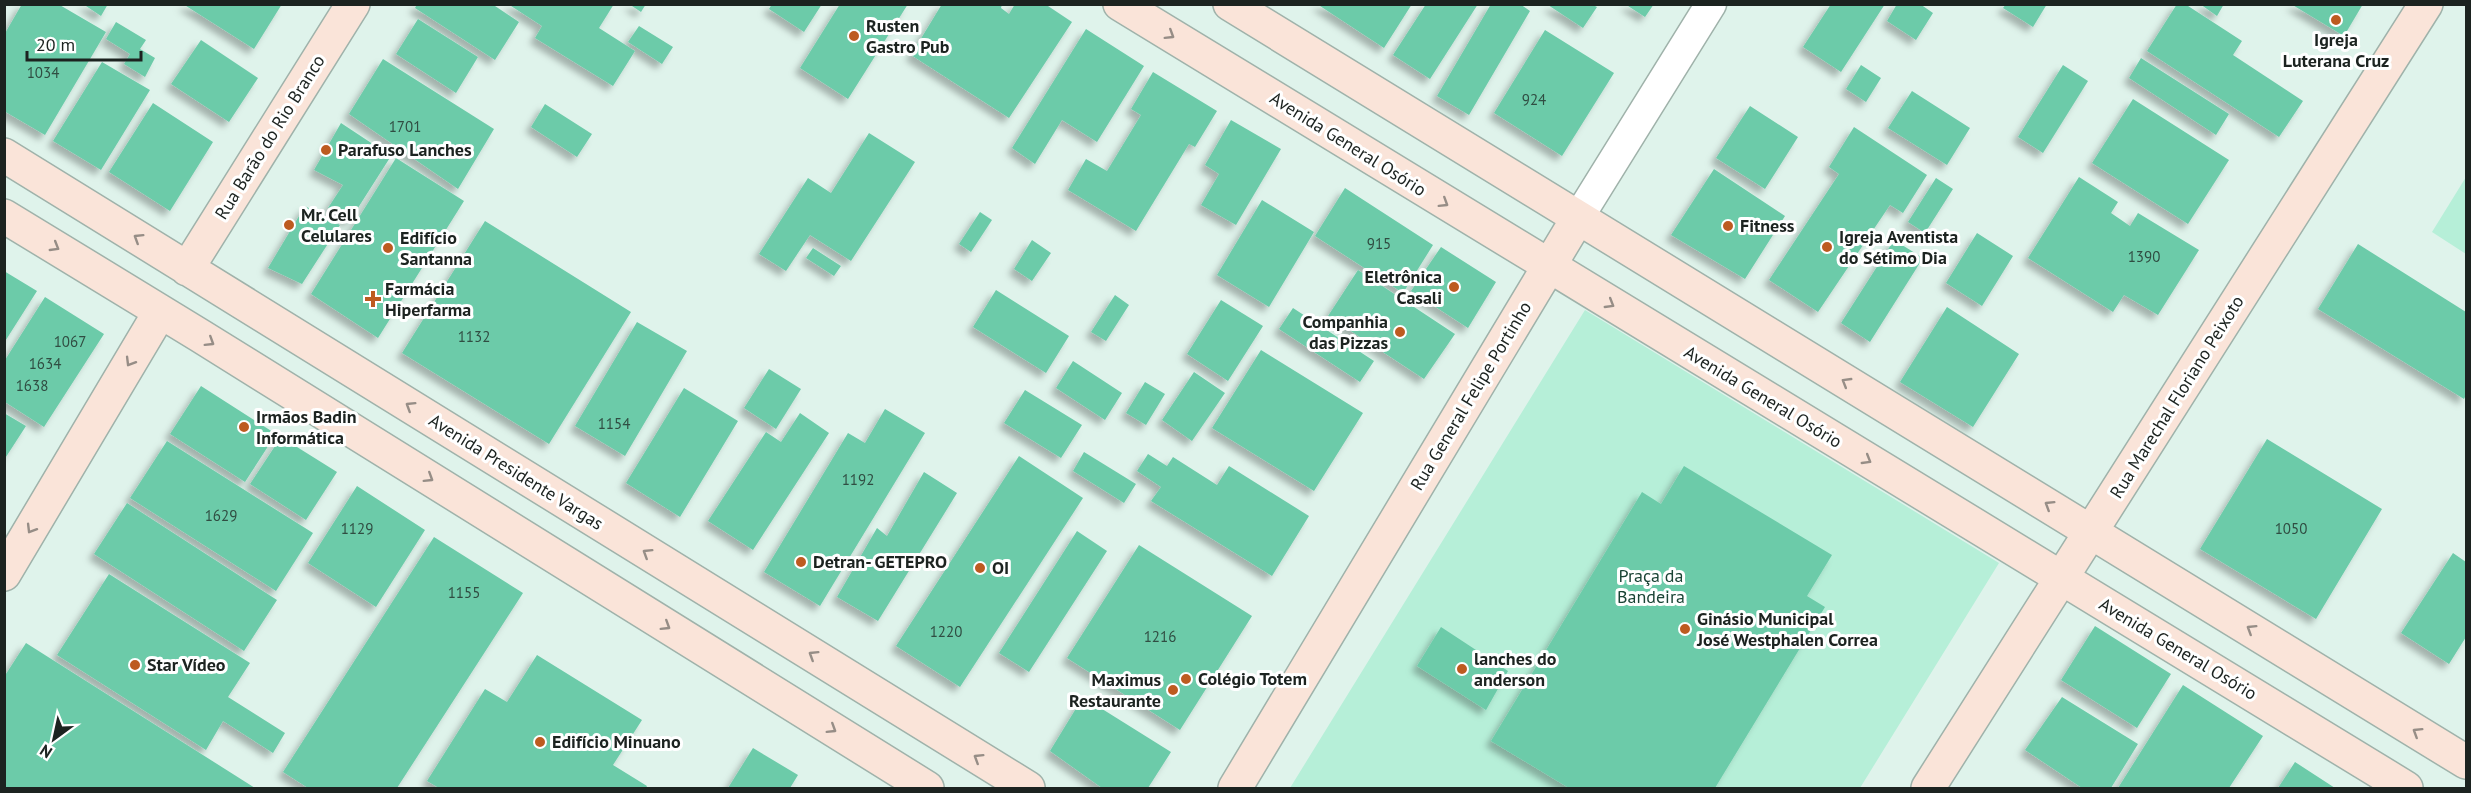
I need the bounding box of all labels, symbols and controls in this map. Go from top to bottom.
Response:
marker: Igreja Luterana Cruz [2329,13,2343,27]
place label: Rusten Gastro Pub [866,14,950,58]
scale bar [27,24,141,62]
one-way arrow [1164,28,1174,40]
place label: Igreja Luterana Cruz [2283,28,2389,72]
marker: Rusten Gastro Pub [847,29,861,43]
text: 20 m [36,33,75,56]
street label: Rua Barão do Rio Branco [210,50,330,223]
house number: 1034 [27,63,59,82]
street label: Avenida General Osório [1266,86,1431,201]
house number: 924 [1522,90,1546,109]
house number: 1701 [389,117,421,136]
place label: Parafuso Lanches [338,138,472,161]
marker: Parafuso Lanches [319,143,333,157]
one-way arrow [1438,195,1448,207]
place label: Mr. Cell Celulares [301,203,372,247]
place label: Fitness [1740,214,1795,237]
marker: Mr. Cell Celulares [282,218,296,232]
marker: Fitness [1721,219,1735,233]
place label: Igreja Aventista do Sétimo Dia [1839,225,1958,269]
place label: Edifício Santanna [400,226,472,270]
one-way arrow [134,233,144,245]
house number: 915 [1367,234,1391,253]
one-way arrow [49,239,59,251]
marker: Igreja Aventista do Sétimo Dia [1820,240,1834,254]
marker: Edifício Santanna [381,241,395,255]
house number: 1390 [2128,247,2160,266]
place label: Eletrônica Casali [1365,265,1442,309]
place label: Farmácia Hiperfarma [385,277,471,321]
marker: Eletrônica Casali [1447,280,1461,294]
street label: Rua Marechal Floriano Peixoto [2105,291,2249,502]
marker: Farmácia Hiperfarma [366,292,380,306]
street label: Rua General Felipe Portinho [1405,297,1536,494]
one-way arrow [1604,297,1614,309]
place label: Companhia das Pizzas [1302,310,1388,354]
marker: Companhia das Pizzas [1393,325,1407,339]
house number: 1132 [458,327,490,346]
house number: 1067 [54,332,86,351]
one-way arrow [204,334,215,345]
street label: Avenida General Osório [1680,340,1846,453]
house number: 1634 [29,354,61,373]
one-way arrow [126,356,137,366]
house number: 1638 [16,376,48,395]
one-way arrow [1842,377,1852,389]
one-way arrow [405,402,416,413]
place label: Irmãos Badin Informática [256,405,357,449]
street label: Avenida Presidente Vargas [425,409,608,535]
house number: 1154 [598,414,630,433]
marker: Irmãos Badin Informática [237,420,251,434]
one-way arrow [1860,453,1871,464]
house number: 1192 [842,470,874,489]
one-way arrow [423,471,433,483]
one-way arrow [2045,500,2055,512]
house number: 1629 [205,506,237,525]
house number: 1129 [341,519,373,538]
house number: 1050 [2275,519,2307,538]
one-way arrow [26,523,38,533]
one-way arrow [643,548,653,560]
place label: Detran- GETEPRO [813,550,947,573]
marker: Detran- GETEPRO [794,555,808,569]
place label: OI [992,556,1009,579]
marker: OI [973,561,987,575]
park label: Praça da Bandeira [1617,564,1685,608]
house number: 1155 [448,583,480,602]
street label: Avenida General Osório [2095,592,2261,705]
place label: Ginásio Municipal José Westphalen Correa [1696,607,1878,651]
one-way arrow [660,618,670,630]
house number: 1220 [930,622,962,641]
marker: Ginásio Municipal José Westphalen Correa [1678,622,1692,636]
one-way arrow [2247,625,2257,637]
house number: 1216 [1144,627,1176,646]
place label: lanches do anderson [1474,647,1557,691]
one-way arrow [809,651,819,663]
place label: Star Vídeo [147,653,226,676]
marker: Star Vídeo [128,658,142,672]
marker: lanches do anderson [1455,662,1469,676]
place label: Colégio Totem [1198,667,1307,690]
place label: Maximus Restaurante [1069,668,1161,712]
marker: Colégio Totem [1179,672,1193,686]
marker: Maximus Restaurante [1166,683,1180,697]
north arrow [24,709,84,769]
one-way arrow [825,722,836,733]
one-way arrow [2413,727,2423,739]
place label: Edifício Minuano [552,730,681,753]
marker: Edifício Minuano [533,735,547,749]
text: N [36,740,56,763]
one-way arrow [974,754,985,765]

